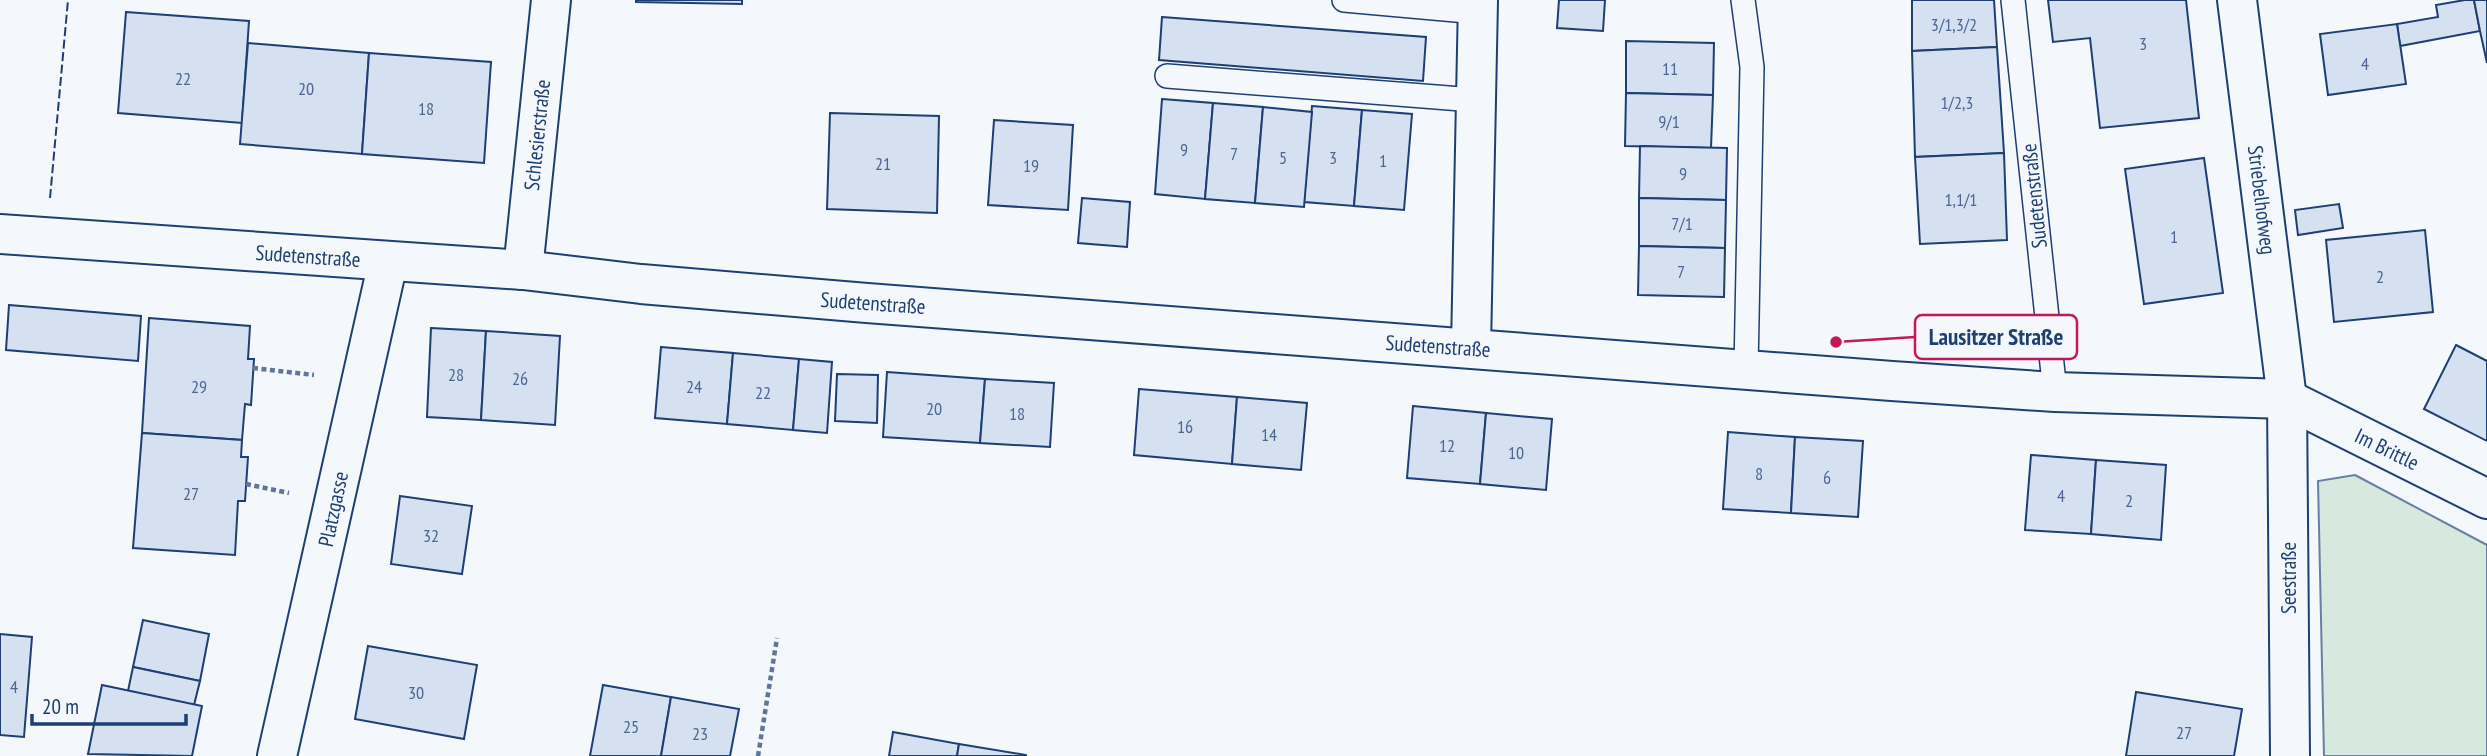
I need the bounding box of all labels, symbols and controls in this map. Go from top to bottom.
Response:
house number: 3/1,3/2 [1931,13,1977,36]
house number: 3 [2139,32,2147,55]
house number: 4 [2361,52,2369,75]
house number: 11 [1662,57,1678,80]
house number: 22 [175,67,191,90]
house number: 20 [298,77,314,100]
street label: Schlesierstraße [518,78,556,192]
house number: 1/2,3 [1941,91,1973,114]
house number: 18 [418,97,434,120]
house number: 9/1 [1658,110,1680,133]
house number: 9 [1180,138,1188,161]
house number: 7 [1230,142,1238,165]
street label: Sudetenstraße [2015,142,2053,250]
street label: Striebelhofweg [2242,144,2282,256]
house number: 5 [1279,146,1287,169]
house number: 3 [1329,146,1337,169]
house number: 1 [1379,149,1387,172]
house number: 21 [875,152,891,175]
house number: 19 [1023,154,1039,177]
house number: 9 [1679,162,1687,185]
house number: 1,1/1 [1945,188,1977,211]
house number: 7/1 [1671,212,1693,235]
house number: 1 [2170,225,2178,248]
street label: Sudetenstraße [255,239,361,273]
house number: 7 [1677,260,1685,283]
house number: 2 [2376,265,2384,288]
street label: Sudetenstraße [820,286,926,320]
callout: Lausitzer Straße [1915,315,2077,359]
text: Lausitzer Straße [1929,322,2063,351]
street label: Sudetenstraße [1385,329,1491,363]
house number: 28 [448,363,464,386]
house number: 26 [512,367,528,390]
house number: 29 [191,375,207,398]
house number: 24 [686,375,702,398]
house number: 22 [755,381,771,404]
house number: 20 [926,397,942,420]
house number: 18 [1009,402,1025,425]
house number: 16 [1177,415,1193,438]
street label: Im Brittle [2350,422,2424,476]
house number: 14 [1261,423,1277,446]
house number: 12 [1439,434,1455,457]
house number: 10 [1508,441,1524,464]
house number: 8 [1755,462,1763,485]
house number: 6 [1823,466,1831,489]
street label: Platzgasse [312,469,354,549]
house number: 27 [183,482,199,505]
house number: 4 [2057,484,2065,507]
house number: 2 [2125,489,2133,512]
house number: 32 [423,524,439,547]
street label: Seestraße [2275,542,2302,614]
house number: 4 [10,675,18,698]
house number: 30 [408,681,424,704]
scale bar [32,682,186,726]
text: 20 m [42,693,79,720]
house number: 25 [623,715,639,738]
house number: 27 [2176,721,2192,744]
house number: 23 [692,722,708,745]

